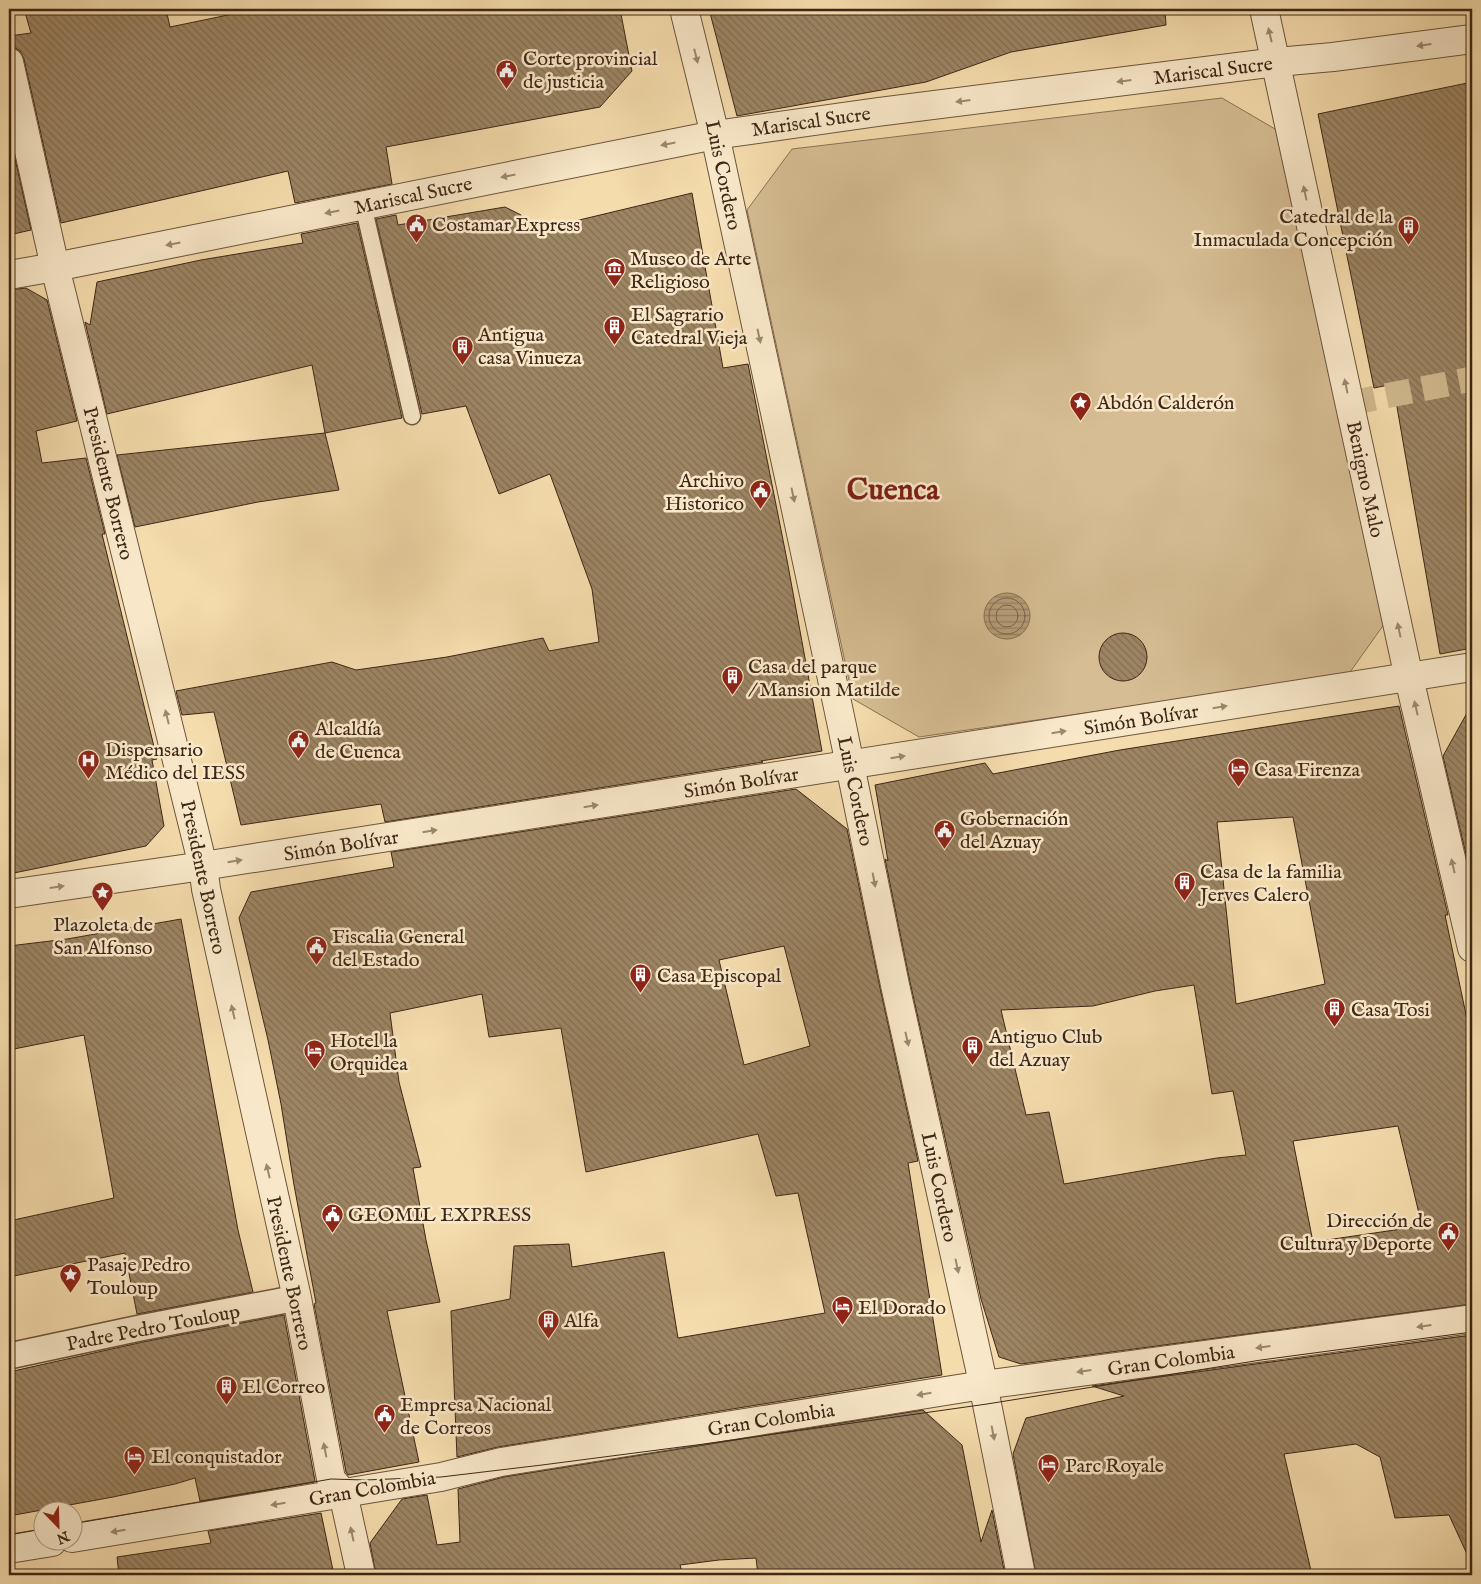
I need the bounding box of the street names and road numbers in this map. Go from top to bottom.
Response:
street label: Mariscal Sucre [1152,52,1274,91]
street label: Mariscal Sucre [750,102,872,143]
street label: Luis Cordero [699,118,746,233]
street label: Mariscal Sucre [352,172,475,221]
street label: Presidente Borrero [76,404,139,563]
street label: Benigno Malo [1340,419,1389,540]
street label: Simón Bolívar [1082,699,1201,742]
street label: Luis Cordero [831,734,878,849]
street label: Simón Bolívar [682,762,801,805]
street label: Presidente Borrero [174,798,231,957]
street label: Simón Bolívar [282,825,401,868]
street label: Luis Cordero [915,1130,962,1245]
street label: Presidente Borrero [260,1194,317,1353]
street label: Padre Pedro Touloup [64,1299,242,1358]
street label: Gran Colombia [1106,1340,1237,1383]
street label: Gran Colombia [706,1398,837,1443]
street label: Gran Colombia [307,1466,438,1513]

